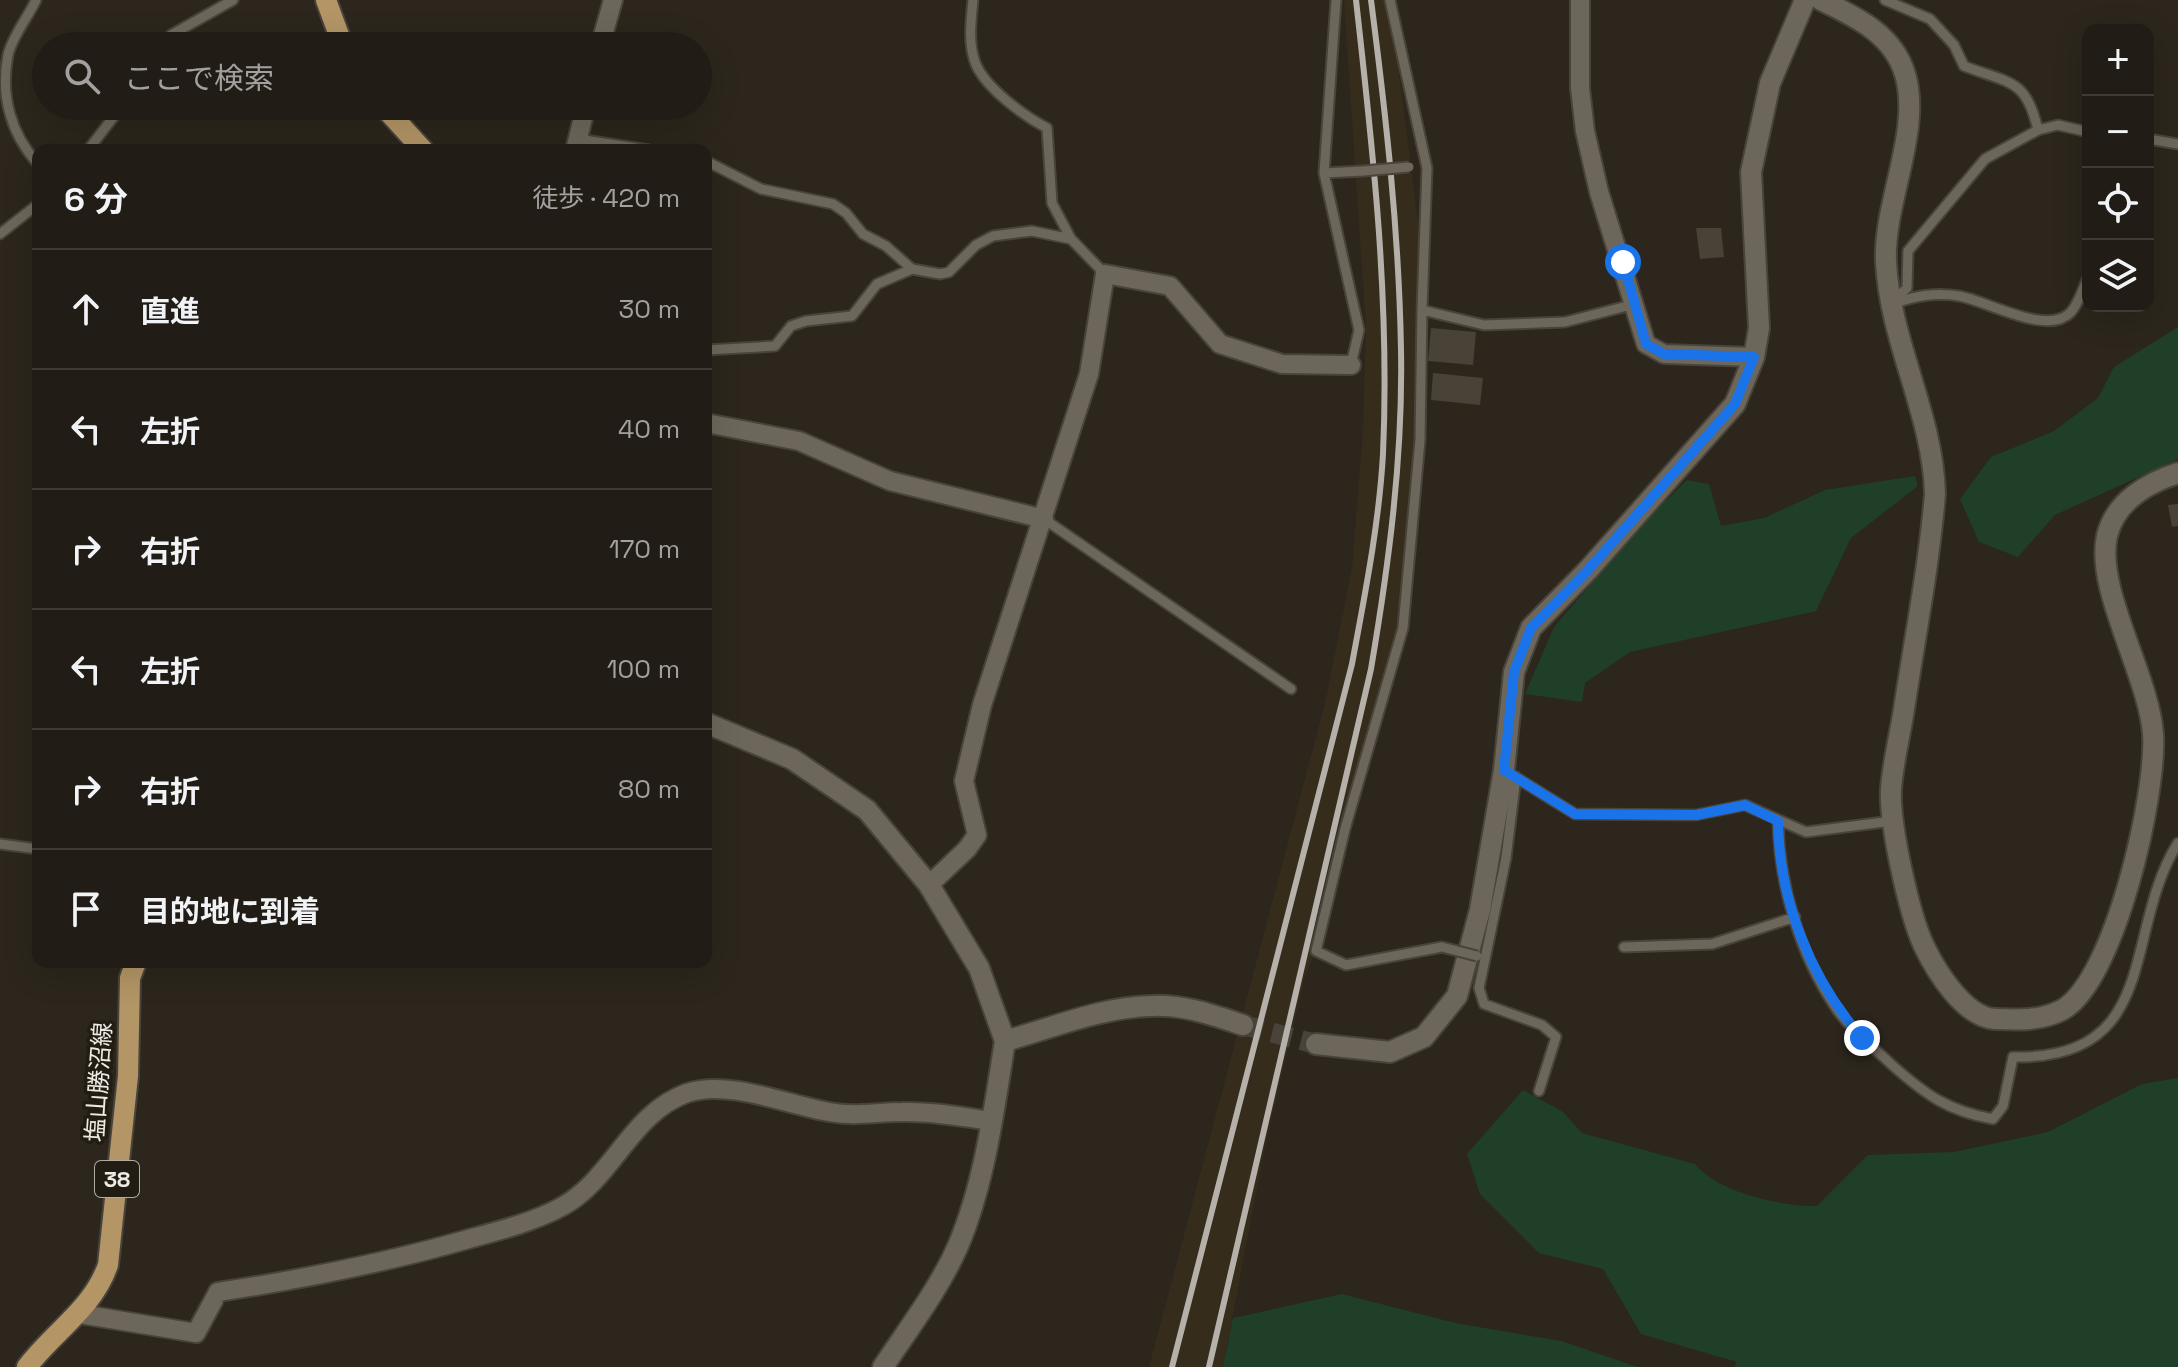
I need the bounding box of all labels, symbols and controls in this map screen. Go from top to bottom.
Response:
map controls [2082,24,2154,312]
button: + [2082,24,2154,96]
search box [32,32,712,120]
icon: search [60,54,104,98]
text: ここで検索 [124,59,274,98]
button: − [2082,96,2154,168]
button: locate [2082,168,2154,240]
text: 6 分 [64,178,128,221]
text: 徒歩 · 420 m [532,181,680,215]
button: layers [2082,240,2154,312]
route start [1605,244,1641,280]
icon: ahead [64,287,108,331]
text: 直進 [140,292,200,331]
text: 30 m [619,292,680,326]
icon: left [64,407,108,451]
text: 左折 [140,412,200,451]
text: 40 m [618,412,680,446]
icon: right [64,527,108,571]
text: 右折 [140,532,200,571]
text: 170 m [609,532,680,566]
icon: left [64,647,108,691]
text: 左折 [140,652,200,691]
text: 100 m [607,652,680,686]
icon: right [64,767,108,811]
text: 右折 [140,772,200,811]
text: 80 m [618,772,680,806]
icon: arrive [64,887,108,931]
text: 目的地に到着 [140,892,320,931]
route end [1844,1020,1880,1056]
street label: 塩山勝沼線 [79,1021,118,1143]
road number: 38 [95,1161,139,1197]

